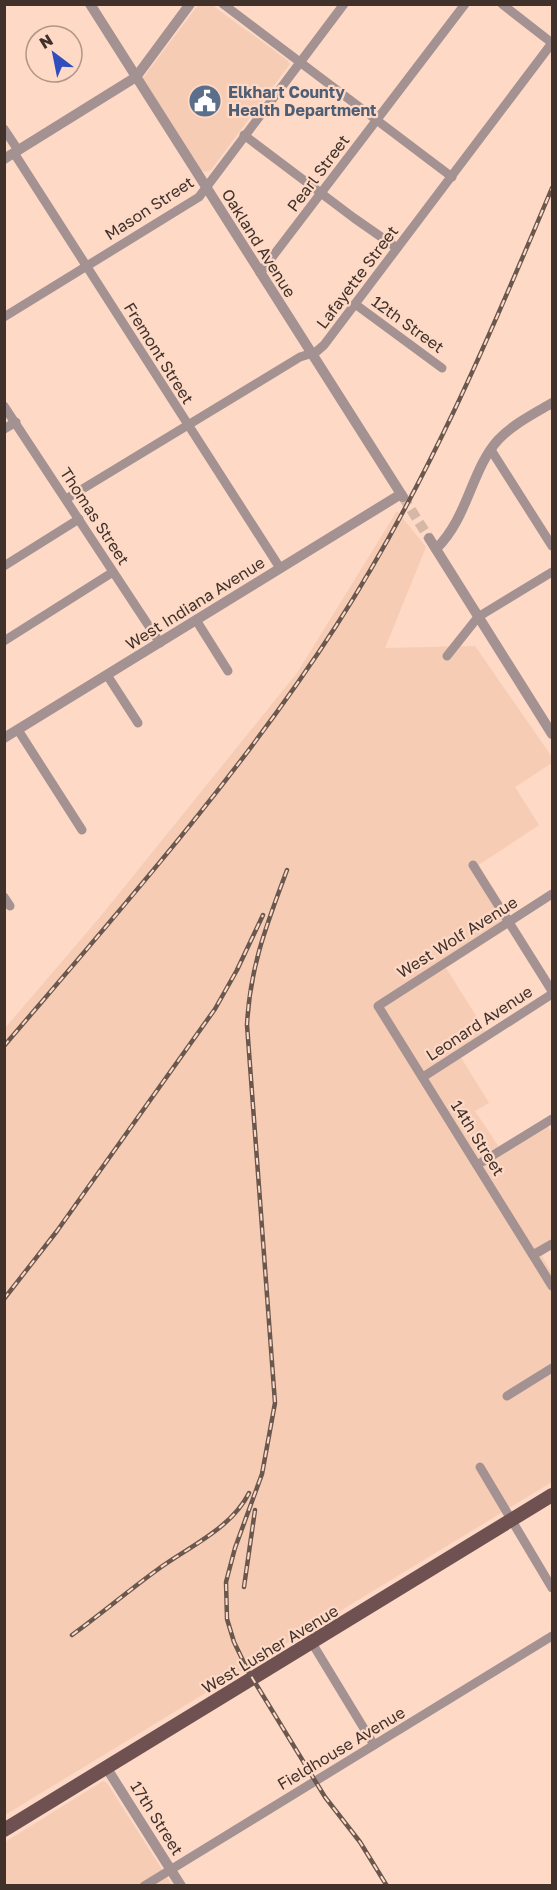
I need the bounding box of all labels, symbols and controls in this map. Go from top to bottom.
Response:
north arrow [24,24,84,84]
text: N [36,30,57,53]
place label: Elkhart County Health Department [228,82,377,120]
public building icon: Elkhart County Health Department [187,83,223,119]
street label: Pearl Street [283,130,353,216]
street label: Mason Street [101,172,197,244]
street label: Oakland Avenue [218,185,300,301]
street label: Lafayette Street [312,222,402,332]
street label: 12th Street [368,291,448,357]
street label: Fremont Street [120,298,198,408]
street label: Thomas Street [56,463,134,569]
street label: West Indiana Avenue [122,552,268,654]
street label: West Wolf Avenue [393,892,521,982]
street label: Leonard Avenue [422,981,536,1065]
street label: 14th Street [447,1097,509,1179]
street label: West Lusher Avenue [198,1600,342,1698]
street label: Fieldhouse Avenue [274,1702,408,1794]
street label: 17th Street [126,1777,188,1859]

